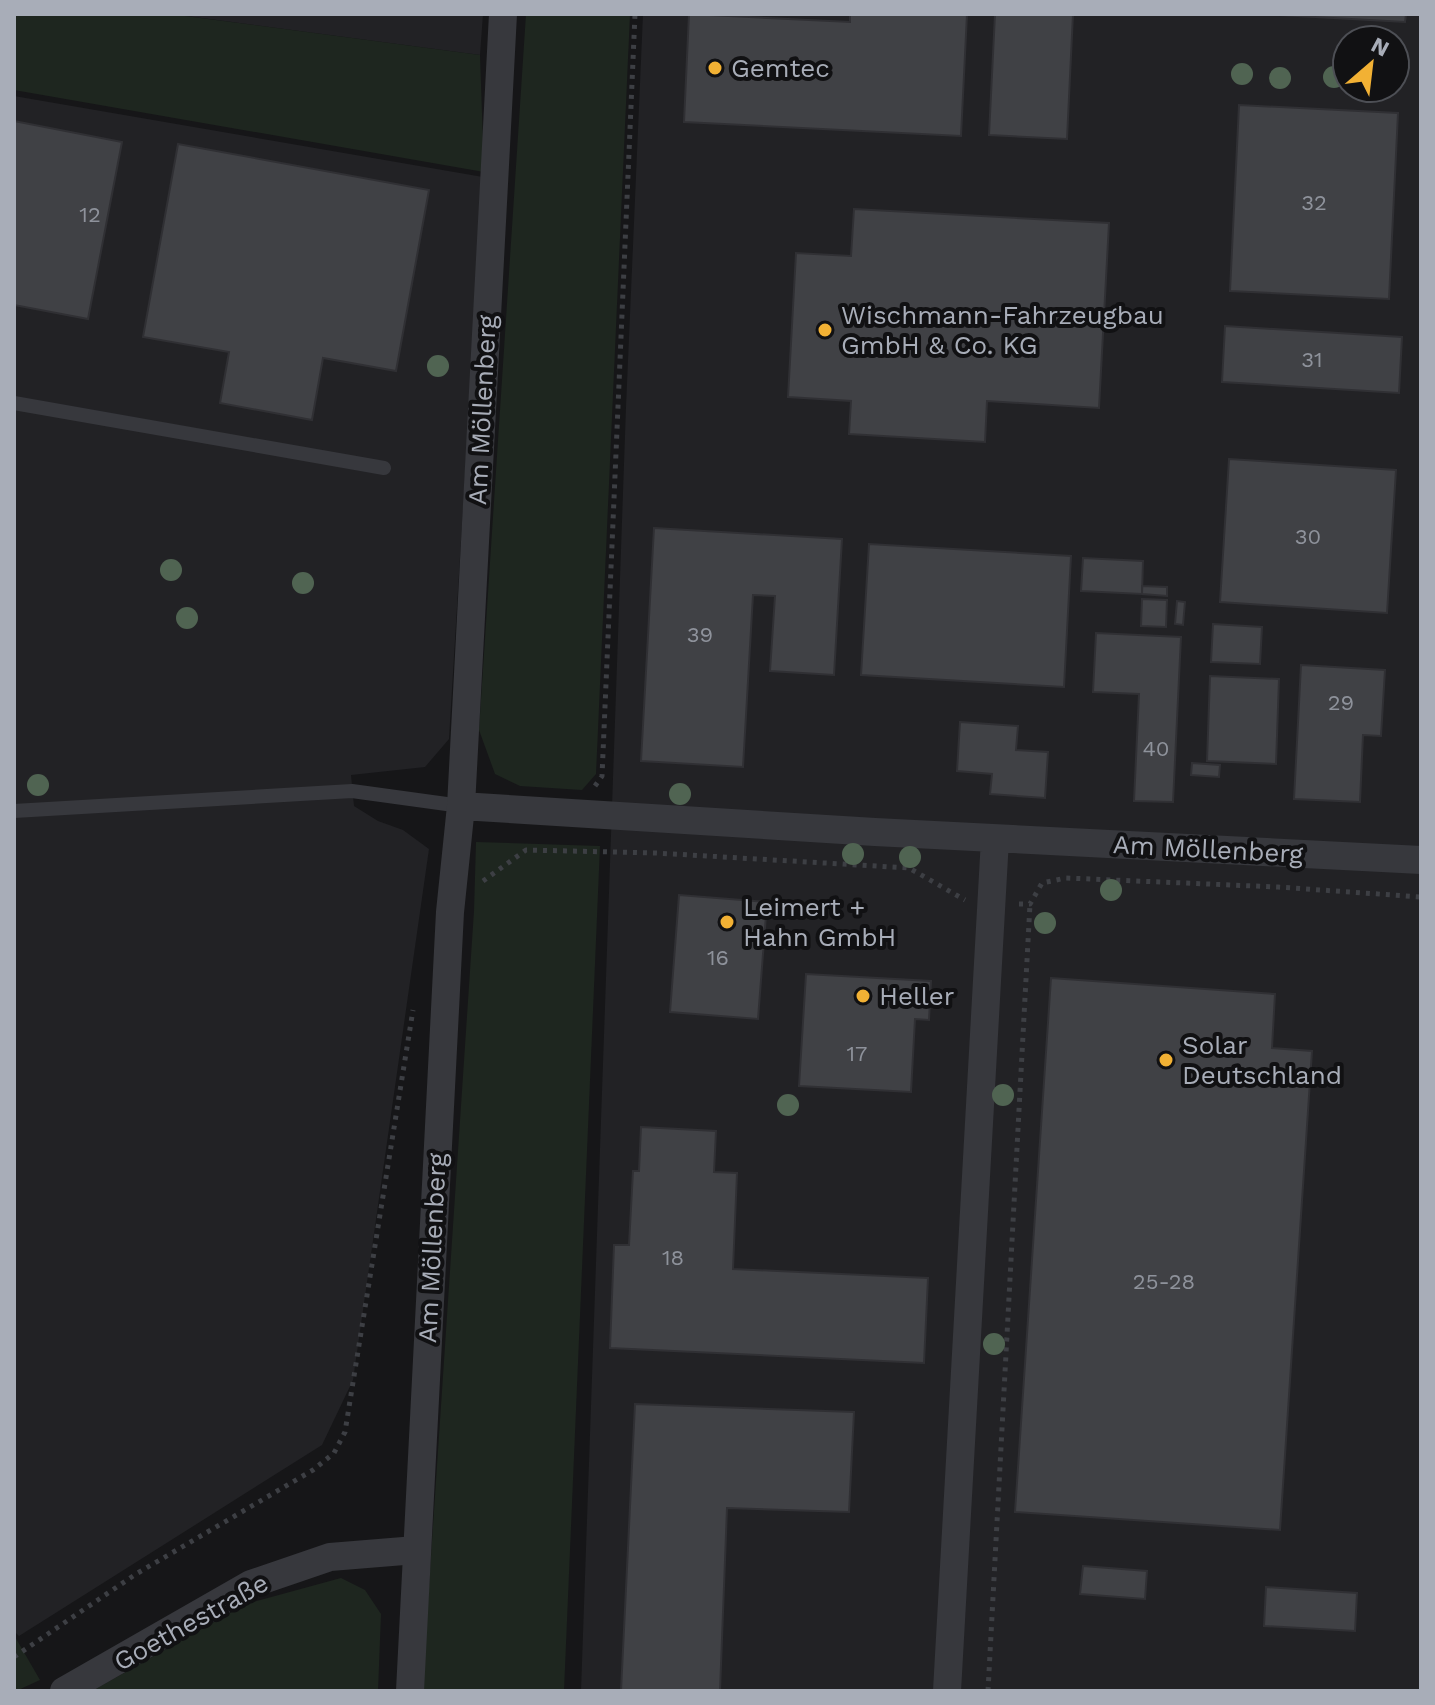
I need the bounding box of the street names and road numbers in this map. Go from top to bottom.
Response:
street label: Am Möllenberg [462,314,502,506]
street label: Am Möllenberg [1112,829,1304,869]
street label: Am Möllenberg [412,1152,452,1344]
street label: Goethestraße [109,1567,273,1677]

